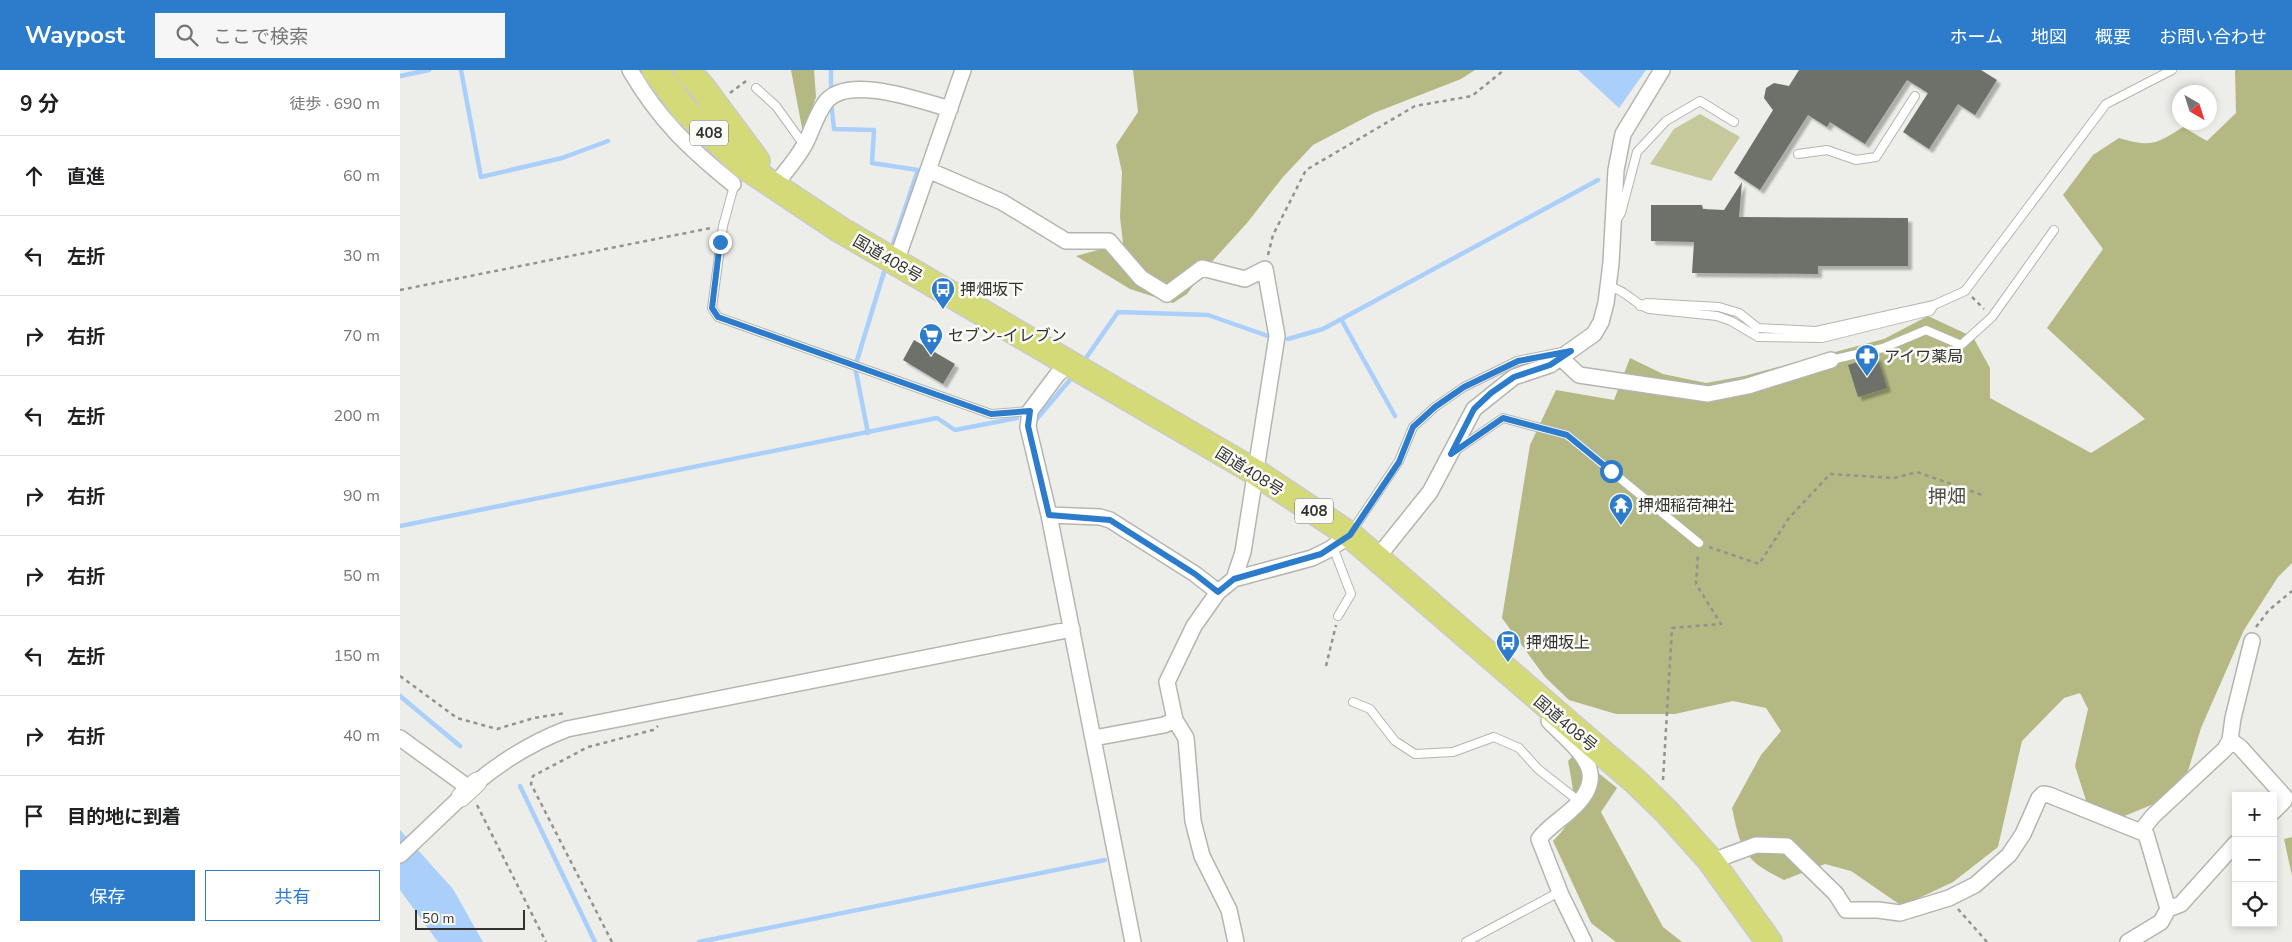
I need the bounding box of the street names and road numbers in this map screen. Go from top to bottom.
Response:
road number: 408 [690,120,728,146]
street label: 国道408号 [849,230,926,288]
street label: 国道408号 [1211,442,1288,502]
road number: 408 [1295,498,1333,524]
street label: 国道408号 [1529,691,1602,757]

